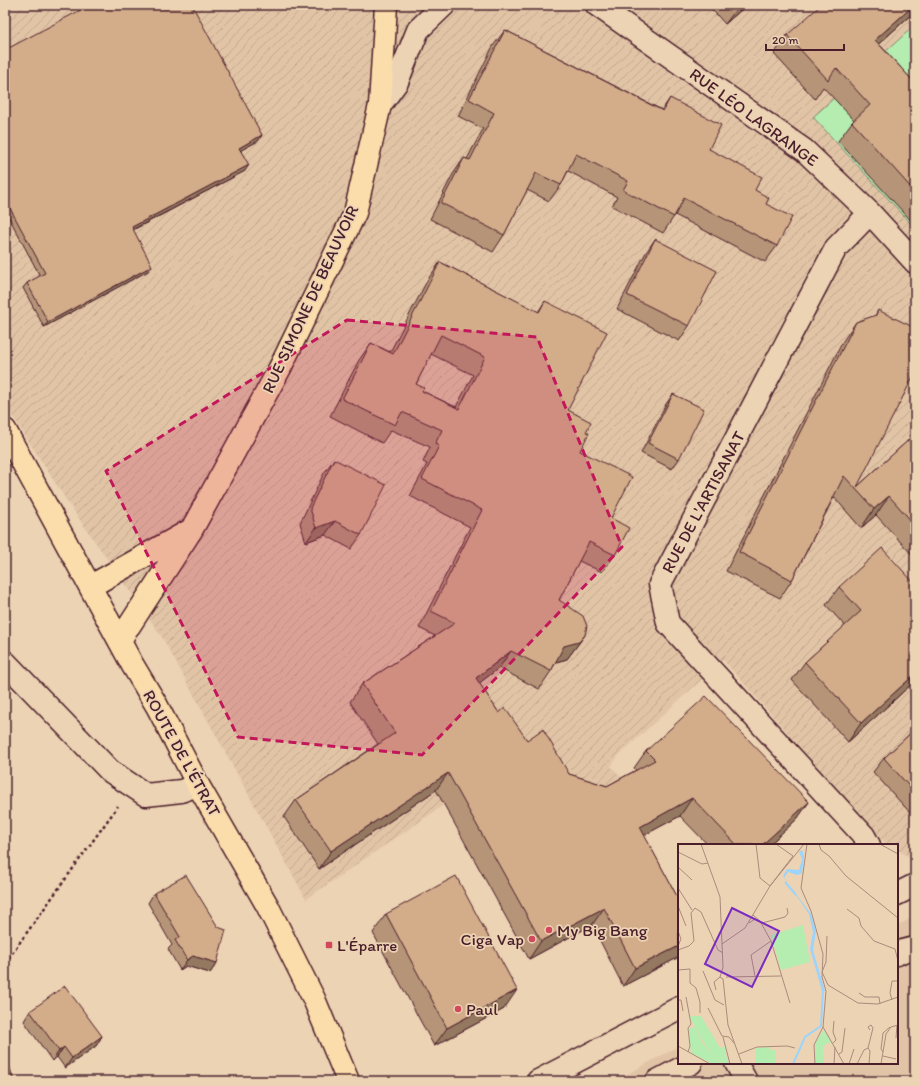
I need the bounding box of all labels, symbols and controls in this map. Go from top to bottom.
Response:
scale bar [766,26,844,52]
text: 20 m [772,33,799,47]
street label: RUE LÉO LAGRANGE [686,64,822,170]
street label: RUE SIMONE DE BEAUVOIR [258,201,363,396]
street label: RUE DE L'ARTISANAT [657,427,749,576]
street label: ROUTE DE L'ÉTRAT [139,686,225,820]
inset map [678,844,898,1064]
place label: My Big Bang [557,920,648,940]
marker: My Big Bang [544,925,554,935]
place label: Ciga Vap [461,929,524,949]
marker: Ciga Vap [527,934,537,944]
place label: L'Éparre [337,935,397,955]
marker: L'Éparre [324,940,334,950]
place label: Paul [466,999,498,1019]
marker: Paul [453,1004,463,1014]

